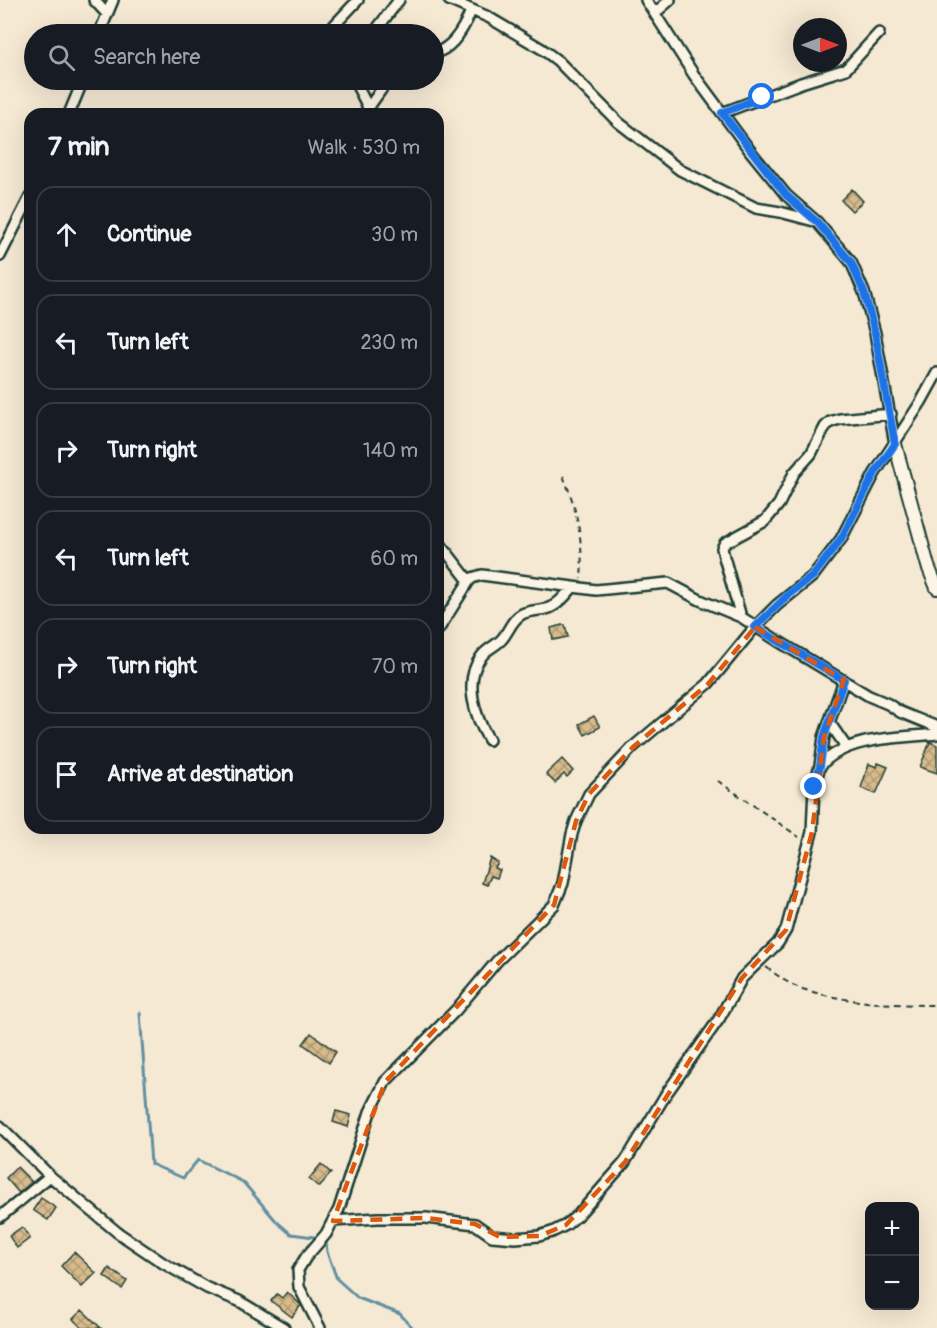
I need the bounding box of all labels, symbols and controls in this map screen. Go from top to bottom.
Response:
north arrow [793,18,847,72]
search box [24,24,444,90]
icon: search [45,41,78,74]
text: Search here [93,43,200,71]
route start [748,83,774,109]
text: 7 min [48,131,110,163]
text: Walk · 530 m [308,135,420,160]
icon: ahead [50,218,83,251]
text: Continue [107,220,191,248]
text: 30 m [371,222,418,247]
icon: left [50,326,83,359]
text: Turn left [107,328,189,356]
text: 230 m [361,330,418,355]
icon: right [50,434,83,467]
text: Turn right [107,436,197,464]
text: 140 m [363,438,418,463]
icon: left [50,542,83,575]
text: Turn left [107,544,189,572]
text: 60 m [371,546,418,571]
icon: right [50,650,83,683]
text: Turn right [107,652,197,680]
text: 70 m [372,654,418,679]
icon: arrive [50,758,83,791]
text: Arrive at destination [107,760,293,788]
route end [800,773,826,799]
map controls [865,1202,919,1310]
button: + [865,1202,919,1256]
button: − [865,1256,919,1310]

